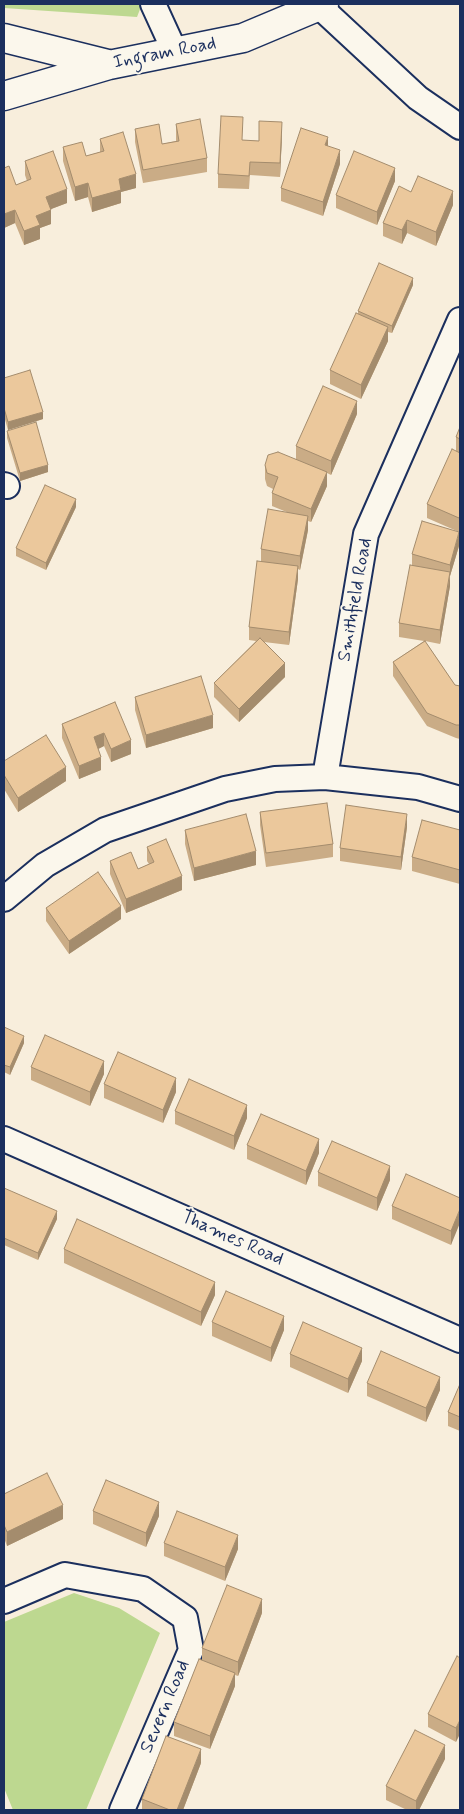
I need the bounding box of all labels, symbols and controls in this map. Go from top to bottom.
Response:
street label: Ingram Road [112,33,218,75]
street label: Smithfield Road [334,536,378,664]
street label: Thames Road [177,1206,287,1272]
street label: Severn Road [136,1657,196,1757]

